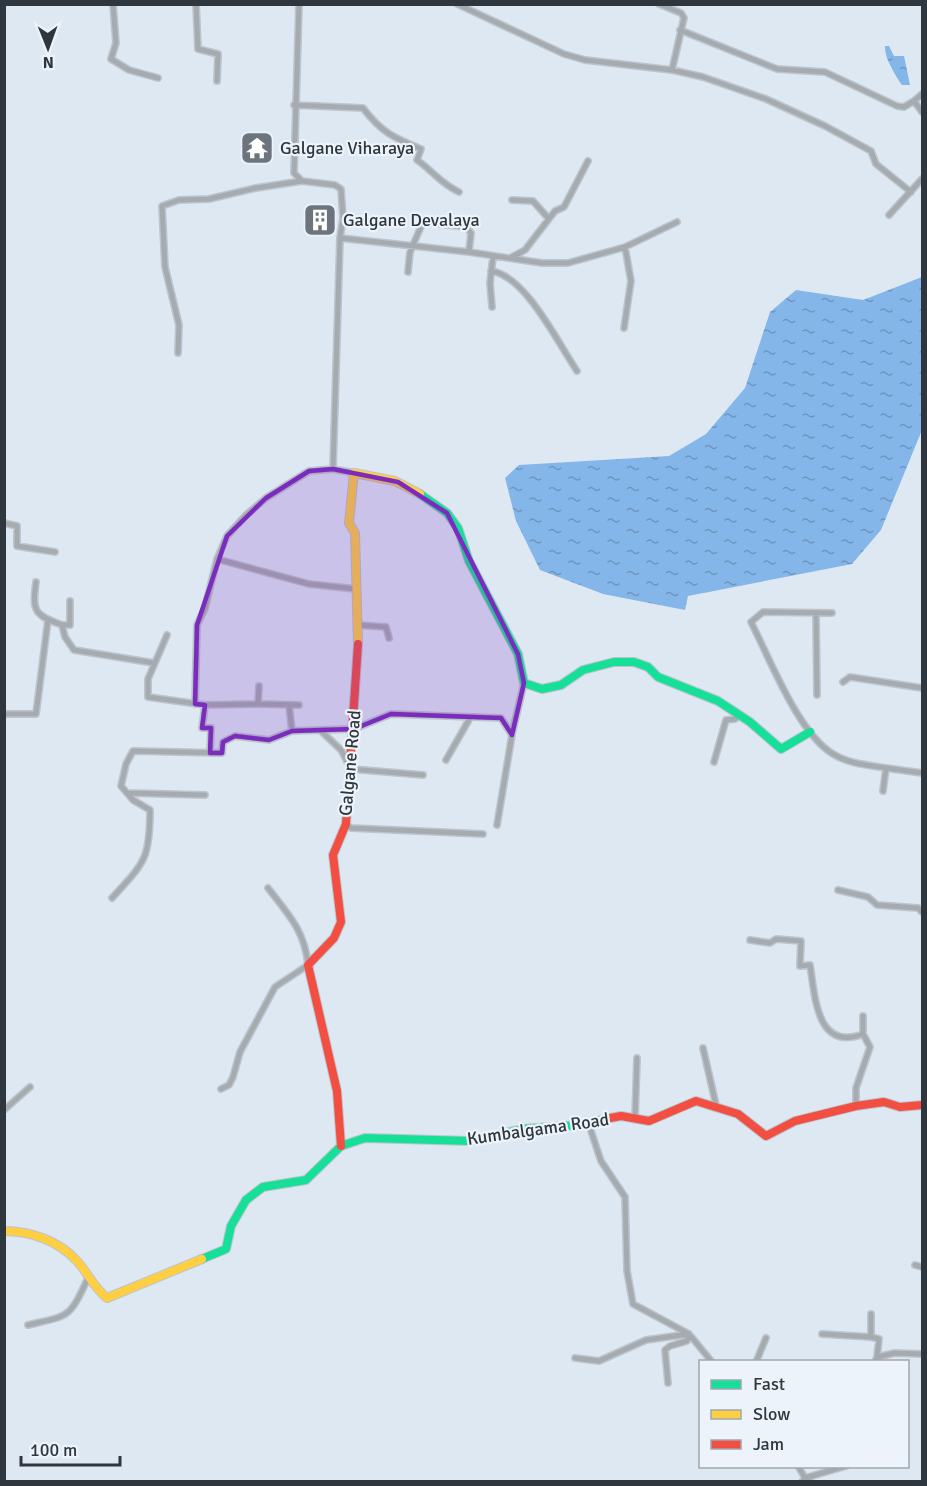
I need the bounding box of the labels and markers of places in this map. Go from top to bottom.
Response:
temple icon: Galgane Viharaya [239,130,275,166]
place label: Galgane Viharaya [280,137,414,159]
building icon: Galgane Devalaya [302,202,338,238]
place label: Galgane Devalaya [343,209,480,231]

